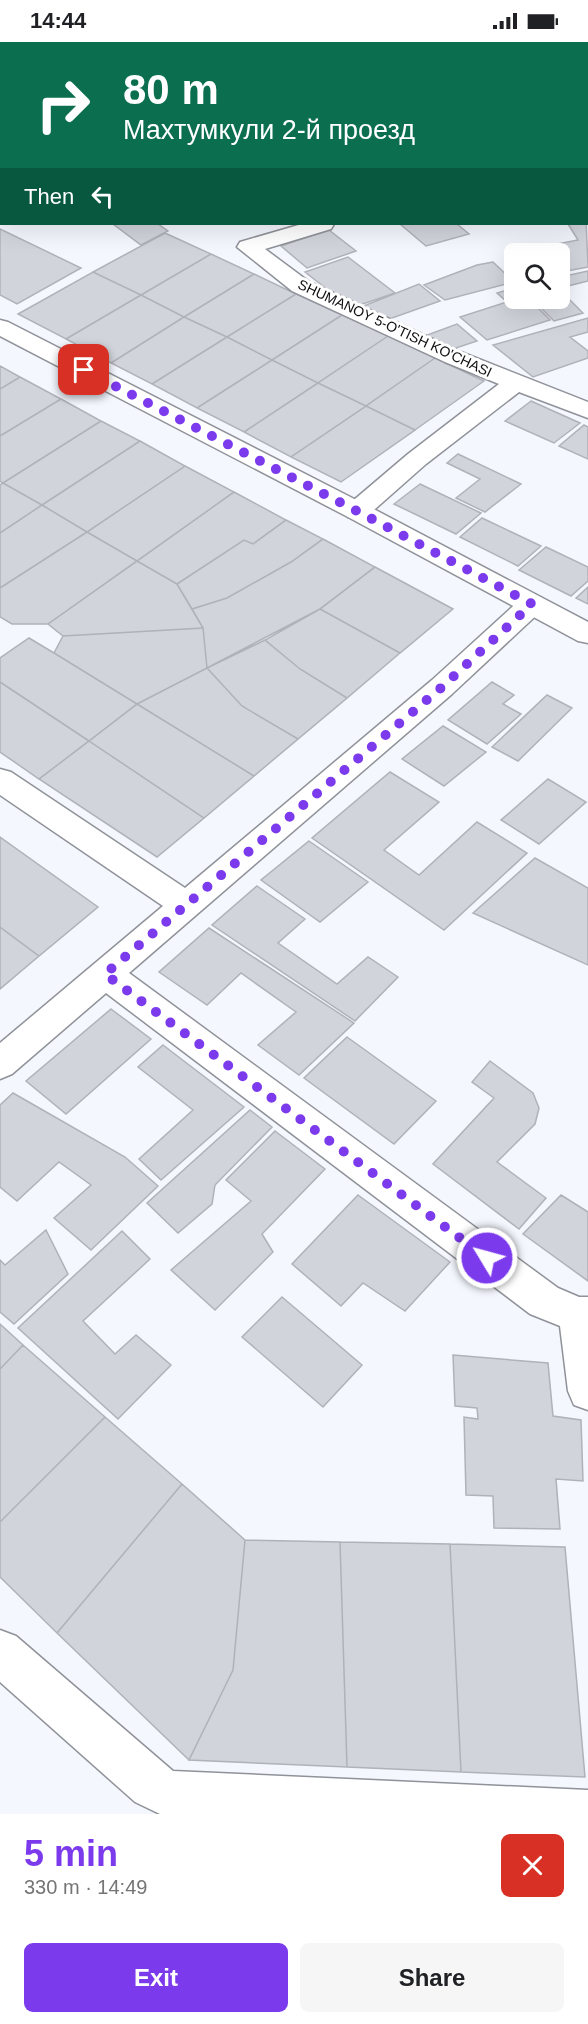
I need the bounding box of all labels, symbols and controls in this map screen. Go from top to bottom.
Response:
text: 14:44 [30,8,86,33]
icon: right [24,66,102,144]
text: 80 m [123,66,219,113]
text: Махтумкули 2-й проезд [123,115,415,145]
icon: left [86,180,119,213]
text: Then [24,184,74,209]
map controls [504,243,570,309]
button: search [504,243,570,309]
street label: SHUMANOY 5-O'TISH KO'CHASI [296,276,494,380]
pin [58,344,109,395]
icon: arrive [67,353,100,386]
position arrow [455,1226,519,1290]
text: 5 min [24,1833,118,1874]
button: close [501,1834,564,1897]
text: 330 m · 14:49 [24,1876,147,1898]
button: Exit [24,1943,288,2012]
button: Share [300,1943,564,2012]

